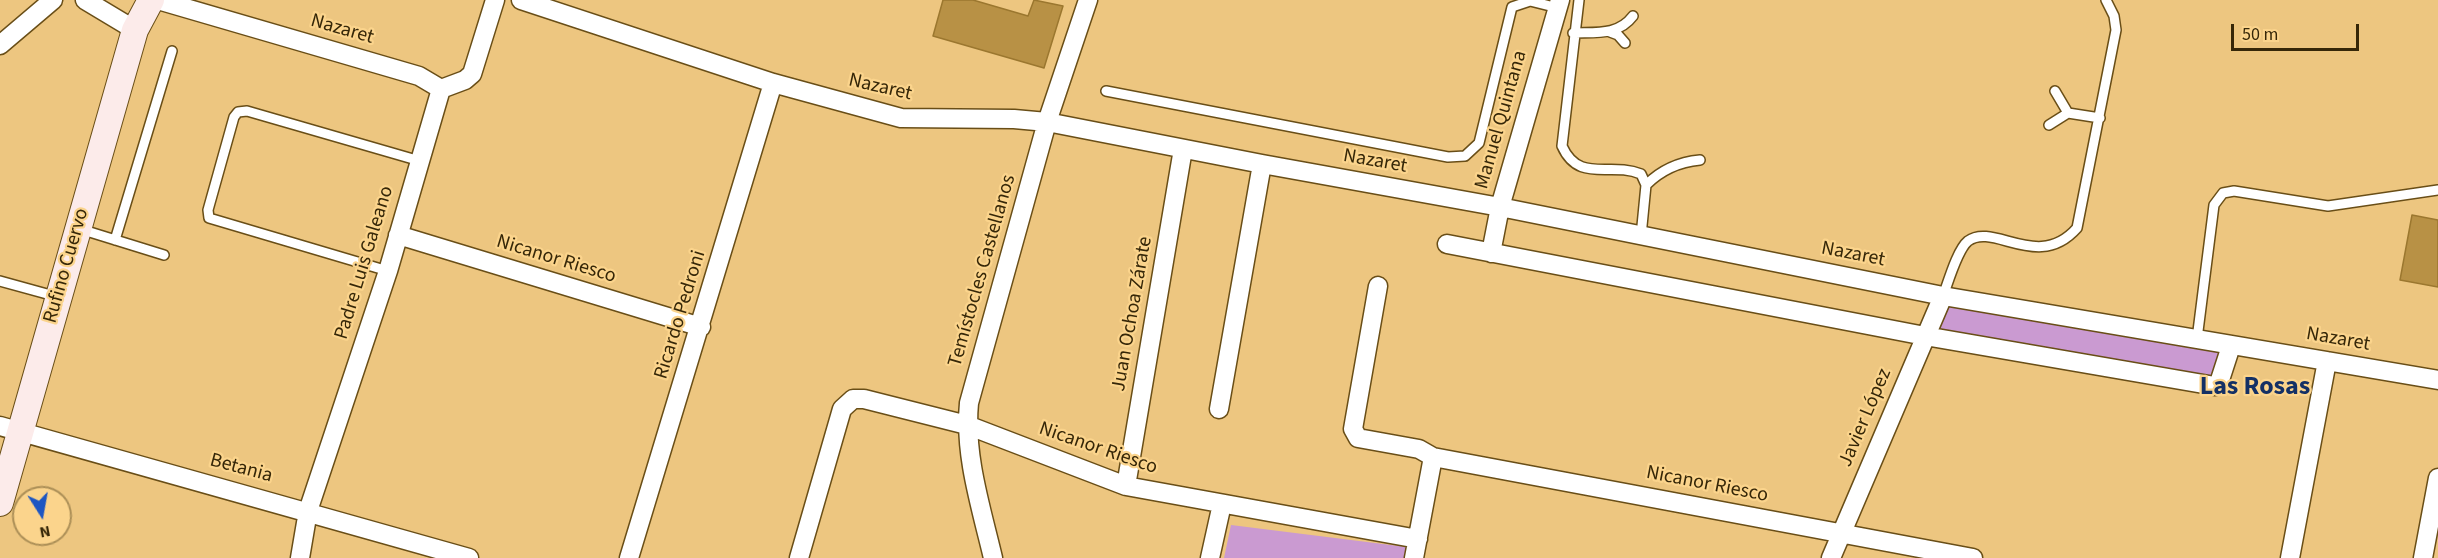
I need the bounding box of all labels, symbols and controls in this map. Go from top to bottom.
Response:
street label: Nazaret [308,10,376,50]
scale bar [2234,12,2362,50]
text: 50 m [2242,22,2278,47]
street label: Manuel Quintana [1471,48,1533,192]
street label: Nazaret [846,69,914,107]
street label: Nazaret [1341,145,1409,179]
street label: Temístocles Castellanos [944,172,1022,370]
street label: Padre Luis Galeano [330,183,400,343]
street label: Rufino Cuervo [39,206,95,326]
street label: Nicanor Riesco [493,230,619,290]
street label: Juan Ochoa Zárate [1108,235,1158,393]
street label: Nazaret [1819,237,1887,273]
street label: Ricardo Pedroni [650,248,712,382]
street label: Nazaret [2304,323,2372,357]
street label: Javier López [1835,365,1897,471]
district label: Las Rosas [2200,372,2310,404]
street label: Nicanor Riesco [1036,418,1160,480]
street label: Betania [207,449,275,489]
street label: Nicanor Riesco [1644,461,1770,509]
north arrow [12,486,72,546]
text: N [38,520,52,544]

